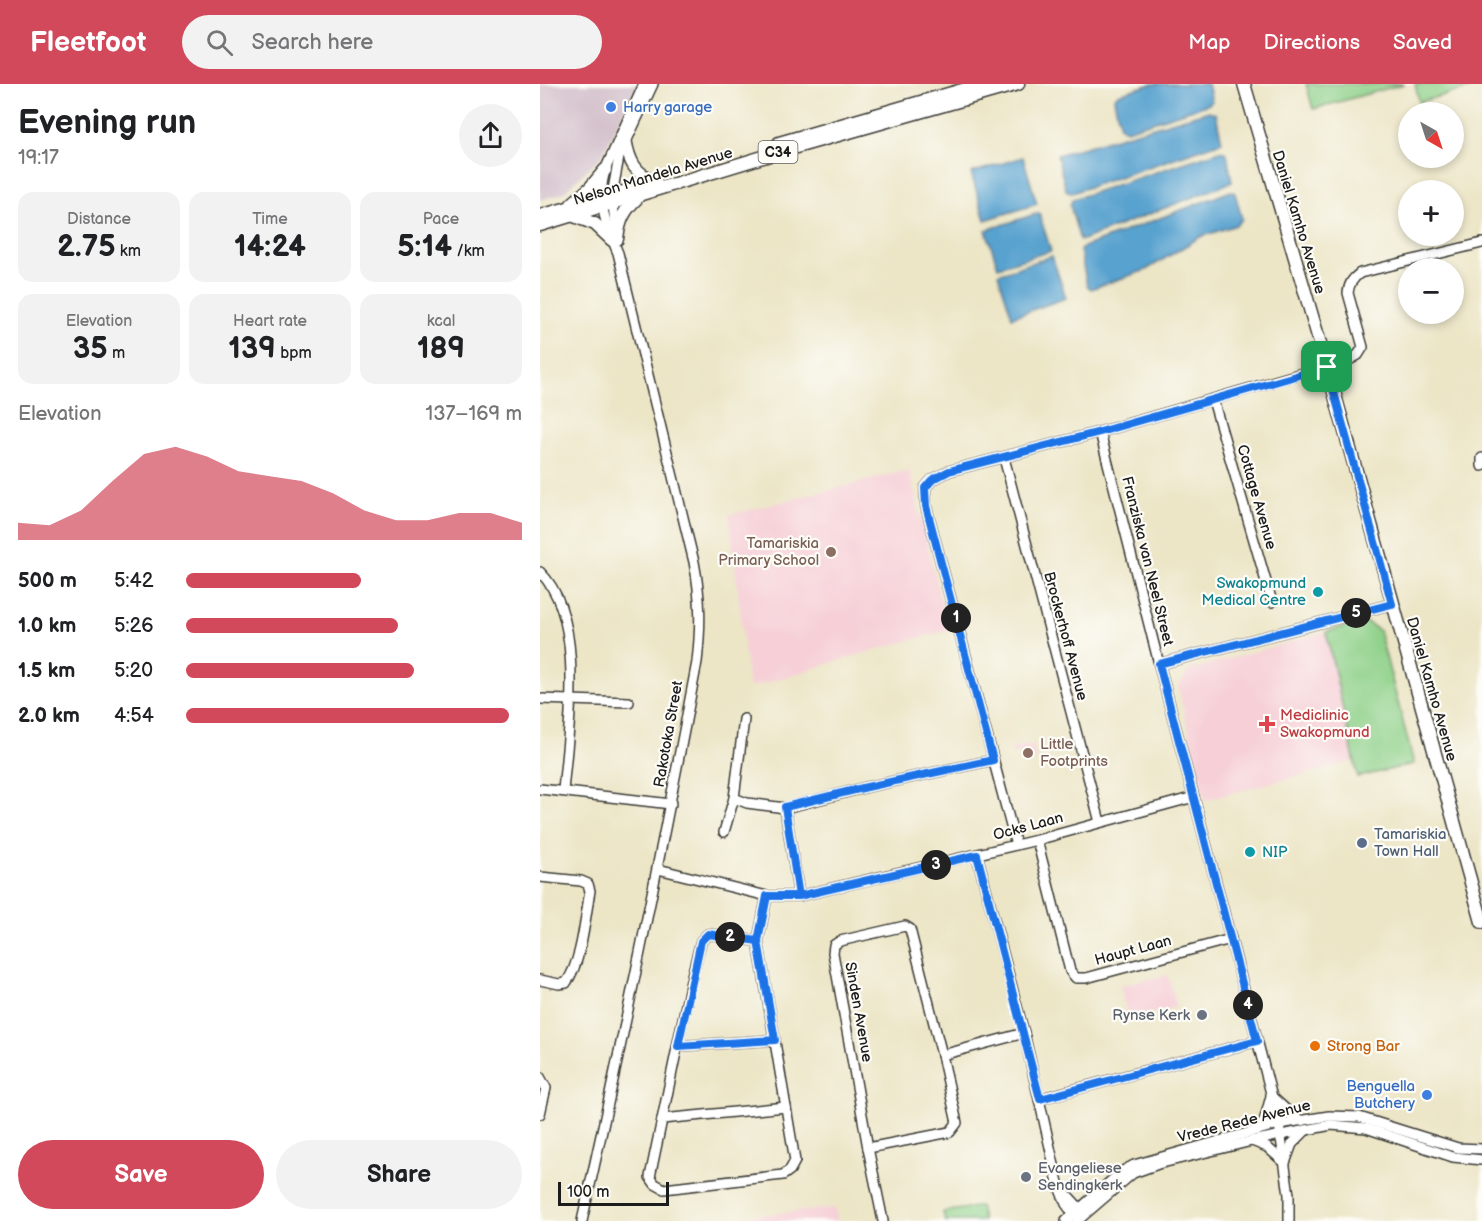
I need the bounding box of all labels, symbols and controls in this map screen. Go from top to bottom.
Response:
search box [182,15,602,69]
text: Fleetfoot [30,26,146,59]
icon: search [203,26,236,59]
text: Search here [251,29,373,56]
text: Map [1188,30,1231,55]
text: Directions [1264,30,1360,55]
text: Saved [1393,30,1452,55]
place label: Harry garage [623,98,712,117]
marker: Harry garage [604,100,618,114]
north arrow [1398,102,1464,168]
map controls [1398,102,1464,324]
text: Evening run [18,103,196,143]
button: share [459,104,522,167]
road number: C34 [758,141,798,163]
street label: Nelson Mandela Avenue [571,143,735,210]
text: 19:17 [18,146,59,170]
street label: Daniel Kamho Avenue [1268,148,1329,296]
button: + [1398,180,1464,246]
text: Distance [67,210,131,229]
text: Time [252,210,288,229]
text: Pace [423,210,459,229]
text: 2.75 [57,229,116,265]
text: 14:24 [234,229,306,265]
text: 5:14 [397,229,452,265]
text: km [116,242,141,261]
text: /km [452,242,485,261]
button: − [1398,258,1464,324]
text: Elevation [66,312,132,331]
text: Heart rate [233,312,307,331]
text: kcal [427,312,455,331]
text: 35 [73,331,108,367]
text: 139 [228,331,276,367]
text: 189 [417,331,465,367]
pin [1301,341,1352,392]
text: m [108,344,125,363]
text: bpm [276,344,312,363]
icon: arrive [1310,350,1343,383]
text: Elevation [18,402,101,426]
text: 137–169 m [426,402,522,426]
street label: Cottage Avenue [1232,442,1281,552]
street label: Franziska van Neel Street [1117,474,1178,648]
place label: Tamariskia Primary School [718,534,819,570]
marker: Tamariskia Primary School [824,545,838,559]
text: 500 m [18,569,77,593]
text: 5:42 [114,569,154,593]
street label: Brockerhoff Avenue [1039,570,1092,703]
place label: Swakopmund Medical Centre [1202,574,1306,610]
marker: Swakopmund Medical Centre [1311,585,1325,599]
pin: 5 [1341,598,1371,628]
pin: 1 [941,603,971,633]
text: 5 [1351,603,1361,622]
text: 1 [953,608,959,627]
text: 1.0 km [18,614,76,638]
text: 5:26 [114,614,154,638]
street label: Daniel Kamho Avenue [1402,615,1461,764]
text: 1.5 km [18,659,75,683]
text: 5:20 [114,659,153,683]
street label: Rakotoka Street [650,679,687,789]
text: 2.0 km [18,704,80,728]
text: 4:54 [114,704,154,728]
place label: Mediclinic Swakopmund [1280,706,1370,742]
marker: Mediclinic Swakopmund [1258,715,1276,733]
place label: Little Footprints [1040,735,1108,771]
marker: Little Footprints [1021,746,1035,760]
street label: Ocks Laan [991,808,1065,845]
place label: Tamariskia Town Hall [1374,825,1447,861]
marker: Tamariskia Town Hall [1355,836,1369,850]
place label: NIP [1262,843,1288,862]
marker: NIP [1243,845,1257,859]
pin: 3 [921,850,951,880]
text: 3 [931,855,941,874]
pin: 2 [715,922,745,952]
text: 2 [725,927,735,946]
street label: Haupt Laan [1093,931,1174,970]
street label: Sinden Avenue [840,961,877,1064]
pin: 4 [1233,990,1263,1020]
text: 4 [1243,995,1253,1014]
place label: Rynse Kerk [1112,1006,1191,1025]
marker: Rynse Kerk [1195,1008,1209,1022]
place label: Strong Bar [1327,1037,1400,1056]
marker: Strong Bar [1308,1039,1322,1053]
place label: Benguella Butchery [1346,1077,1415,1113]
marker: Benguella Butchery [1420,1088,1434,1102]
street label: Vrede Rede Avenue [1176,1096,1313,1147]
button: Save [18,1140,264,1209]
button: Share [276,1140,522,1209]
place label: Evangeliese Sendingkerk [1038,1159,1123,1195]
marker: Evangeliese Sendingkerk [1019,1170,1033,1184]
scale bar [558,1179,669,1206]
text: 100 m [567,1183,610,1202]

